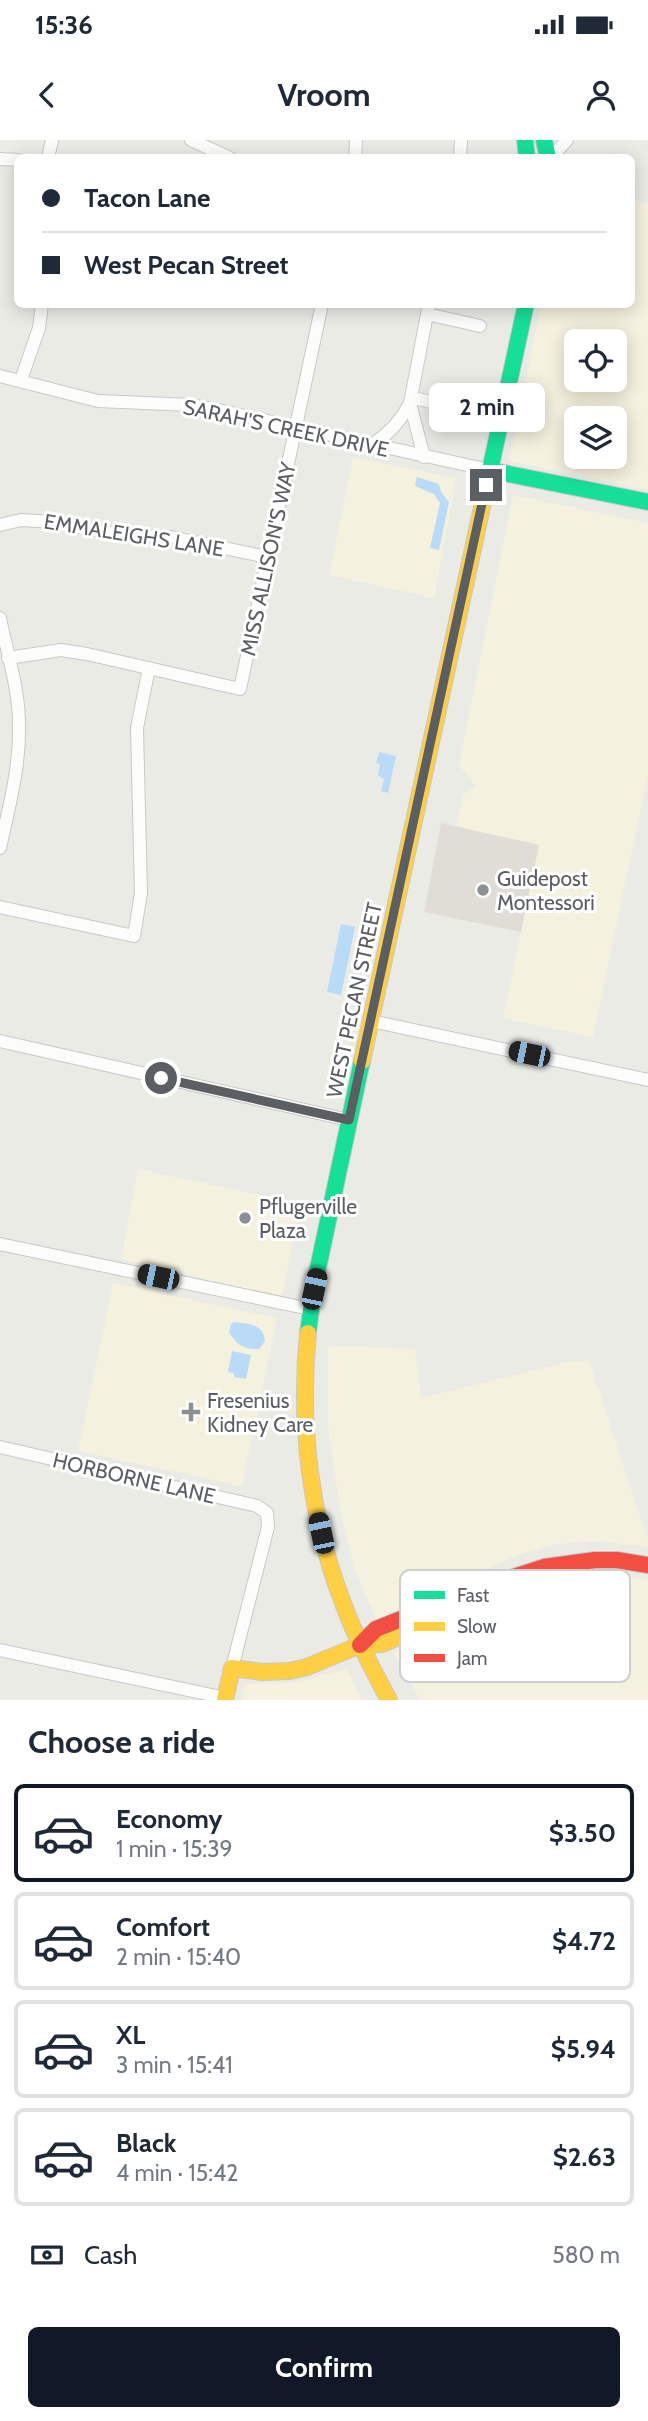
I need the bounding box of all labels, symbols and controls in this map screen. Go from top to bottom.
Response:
text: 15:36 [35,9,93,41]
text: Vroom [277,75,371,114]
icon: back [28,76,66,114]
icon: person [582,76,620,114]
text: Tacon Lane [84,182,210,214]
text: West Pecan Street [84,249,289,281]
map controls [564,329,627,469]
button: locate [564,329,627,392]
callout: 2 min [428,384,544,432]
text: 2 min [459,393,515,421]
street label: SARAH'S CREEK DRIVE [181,394,391,462]
button: layers [564,406,627,469]
street label: MISS ALLISON'S WAY [235,459,301,658]
route end [470,469,502,501]
street label: EMMALEIGHS LANE [42,508,226,562]
place label: Guidepost Montessori [497,866,595,915]
marker: Guidepost Montessori [475,882,491,898]
street label: WEST PECAN STREET [321,900,387,1100]
car [507,1039,552,1069]
route start [145,1062,177,1094]
place label: Pflugerville Plaza [259,1194,357,1243]
marker: Pflugerville Plaza [237,1210,253,1226]
car [136,1262,181,1292]
car [300,1266,329,1312]
place label: Fresenius Kidney Care [207,1388,314,1437]
marker: Fresenius Kidney Care [181,1402,201,1422]
street label: HORBORNE LANE [50,1447,218,1509]
car [307,1510,336,1556]
legend [400,1570,630,1682]
text: Fast [457,1584,490,1607]
text: Slow [457,1615,497,1638]
text: Jam [456,1647,487,1670]
text: Choose a ride [28,1722,215,1761]
icon: car [32,1802,95,1865]
text: Economy [116,1803,222,1835]
text: $3.50 [549,1817,616,1849]
text: 1 min · 15:39 [116,1835,233,1863]
icon: car [32,1910,95,1973]
text: Comfort [116,1911,210,1943]
text: $4.72 [552,1925,616,1957]
text: 2 min · 15:40 [116,1943,241,1971]
icon: car [32,2018,95,2081]
text: XL [116,2019,145,2051]
text: $5.94 [551,2033,616,2065]
text: 3 min · 15:41 [116,2051,233,2079]
icon: car [32,2126,95,2189]
text: Black [116,2127,176,2159]
text: $2.63 [553,2141,616,2173]
text: 4 min · 15:42 [116,2159,238,2187]
icon: cash [28,2236,66,2274]
text: Cash [84,2239,137,2271]
text: 580 m [552,2241,620,2269]
button: Confirm [28,2327,620,2407]

